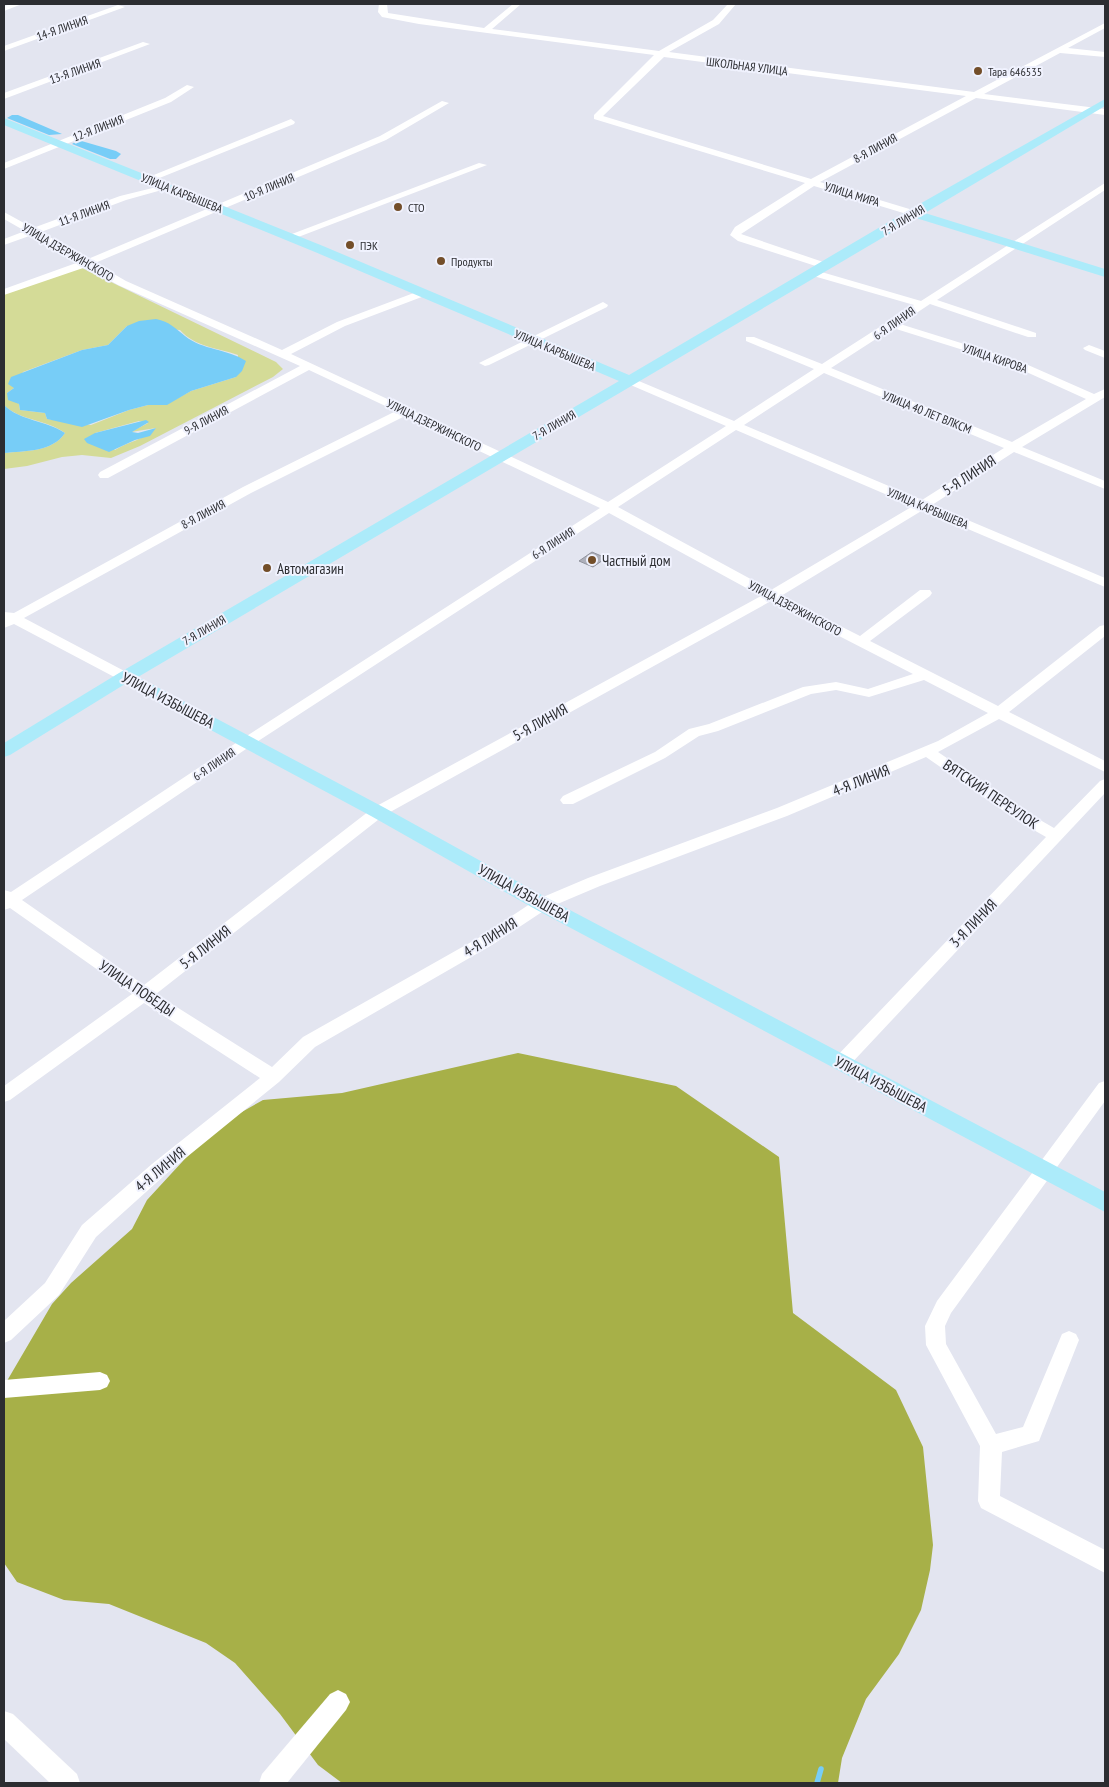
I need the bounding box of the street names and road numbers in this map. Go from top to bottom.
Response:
street label: 14-Я ЛИНИЯ [34,12,90,44]
street label: ШКОЛЬНАЯ УЛИЦА [705,54,789,78]
street label: 13-Я ЛИНИЯ [47,55,103,87]
street label: 12-Я ЛИНИЯ [70,111,126,145]
street label: 8-Я ЛИНИЯ [850,130,900,166]
street label: УЛИЦА КАРБЫШЕВА [139,170,225,216]
street label: 10-Я ЛИНИЯ [241,170,297,204]
street label: УЛИЦА МИРА [823,179,882,210]
street label: 11-Я ЛИНИЯ [56,197,112,229]
street label: 7-Я ЛИНИЯ [879,201,927,239]
street label: УЛИЦА ДЗЕРЖИНСКОГО [19,220,117,285]
street label: 6-Я ЛИНИЯ [870,303,918,343]
street label: УЛИЦА КАРБЫШЕВА [512,326,598,374]
street label: УЛИЦА КИРОВА [960,340,1030,376]
street label: УЛИЦА 40 ЛЕТ ВЛКСМ [880,387,974,437]
street label: УЛИЦА ДЗЕРЖИНСКОГО [384,396,484,455]
street label: 9-Я ЛИНИЯ [181,402,231,438]
street label: 7-Я ЛИНИЯ [530,407,578,443]
street label: 5-Я ЛИНИЯ [939,451,999,499]
street label: УЛИЦА КАРБЫШЕВА [885,484,971,532]
street label: 8-Я ЛИНИЯ [178,496,228,532]
street label: 6-Я ЛИНИЯ [529,524,577,562]
street label: УЛИЦА ДЗЕРЖИНСКОГО [746,577,845,639]
street label: 7-Я ЛИНИЯ [180,612,228,648]
street label: УЛИЦА ИЗБЫШЕВА [118,668,218,733]
street label: 5-Я ЛИНИЯ [509,699,571,745]
street label: 6-Я ЛИНИЯ [190,744,238,784]
street label: ВЯТСКИЙ ПЕРЕУЛОК [940,755,1043,833]
street label: 4-Я ЛИНИЯ [830,760,892,800]
street label: УЛИЦА ИЗБЫШЕВА [475,860,574,926]
street label: 3-Я ЛИНИЯ [945,895,1001,951]
street label: 4-Я ЛИНИЯ [460,913,520,961]
street label: 5-Я ЛИНИЯ [176,921,234,973]
street label: УЛИЦА ПОБЕДЫ [96,956,178,1020]
street label: УЛИЦА ИЗБЫШЕВА [831,1052,931,1117]
street label: 4-Я ЛИНИЯ [131,1142,189,1196]

